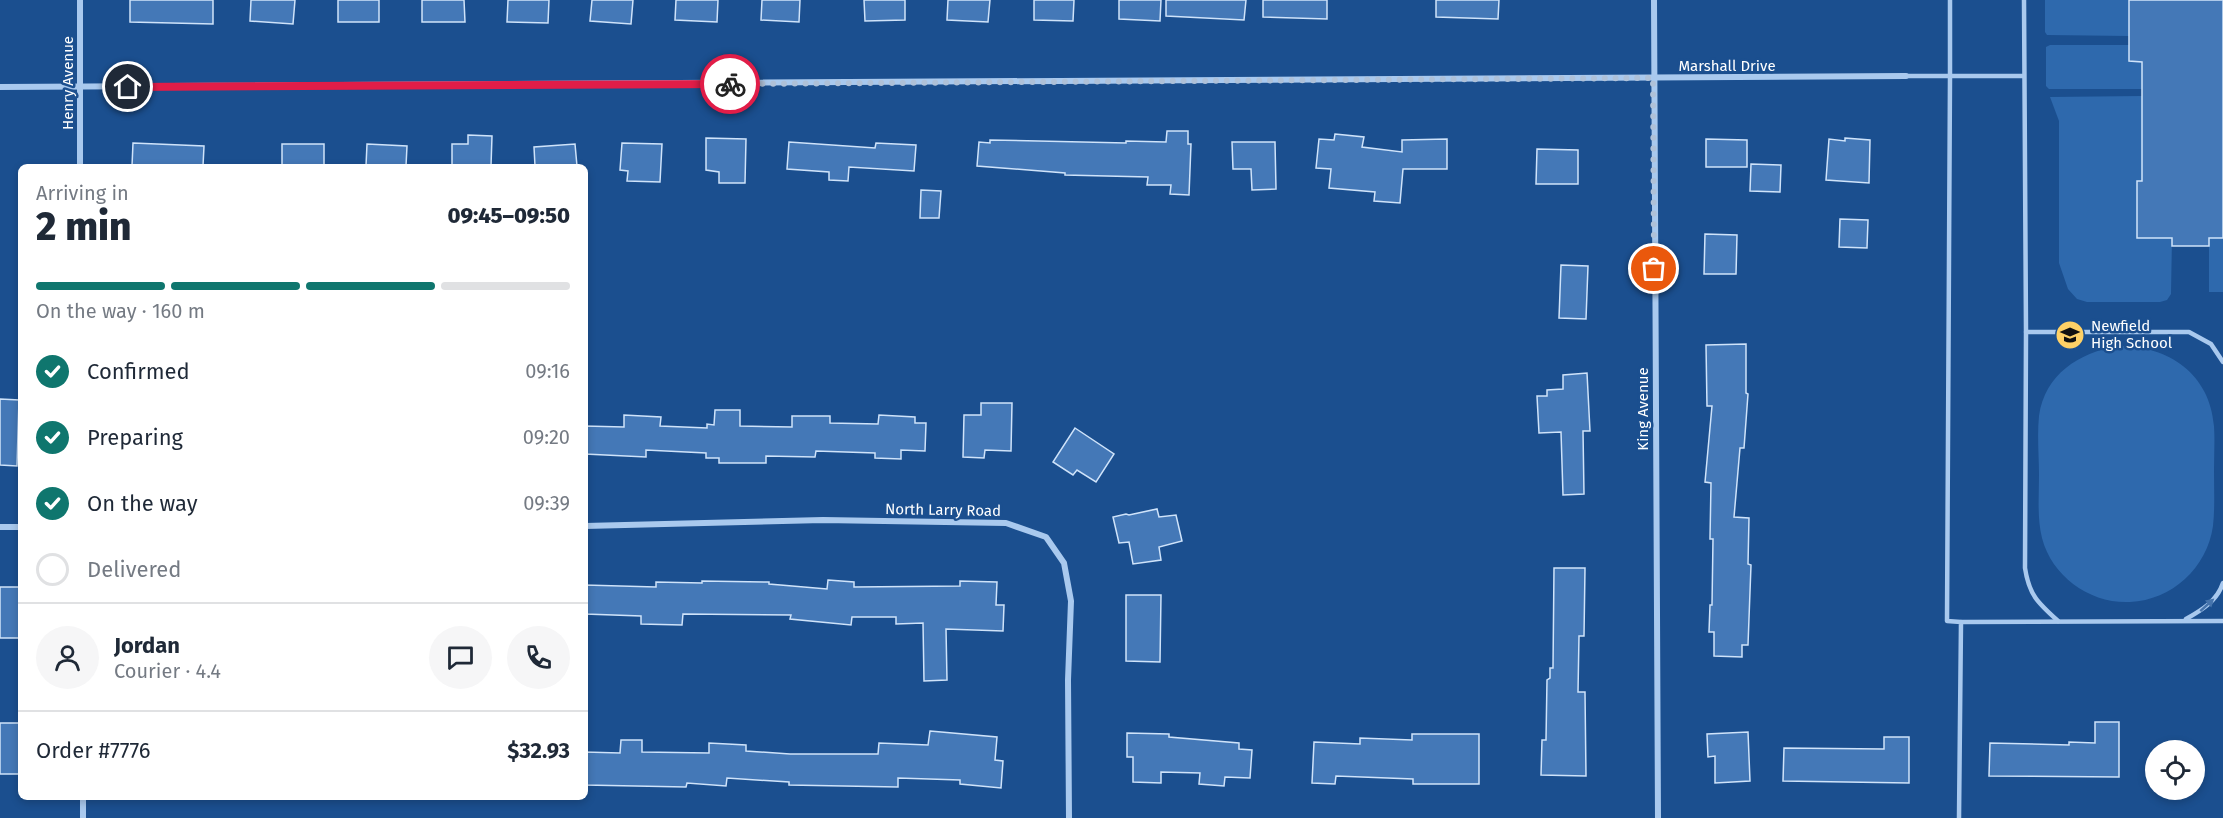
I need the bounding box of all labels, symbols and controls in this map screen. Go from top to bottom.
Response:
street label: Henry Avenue [59,36,77,130]
courier [700,54,760,114]
street label: Marshall Drive [1678,57,1776,75]
pin [102,61,153,112]
icon: bike [714,68,747,101]
icon: home [111,70,144,103]
text: Arriving in [36,181,129,205]
text: 09:45–09:50 [448,202,570,229]
text: 2 min [36,204,132,250]
pin [1628,243,1679,294]
icon: bag [1637,252,1670,285]
text: On the way · 160 m [36,299,205,323]
place label: Newfield High School [2091,317,2173,352]
school or university icon: Newfield High School [2054,319,2086,351]
icon: check [36,355,69,388]
text: Confirmed [87,358,190,385]
text: 09:16 [525,359,570,383]
street label: King Avenue [1634,367,1652,451]
icon: check [36,421,69,454]
text: Preparing [87,424,183,451]
text: 09:20 [523,425,570,449]
icon: check [36,487,69,520]
text: On the way [87,490,198,517]
text: 09:39 [523,491,570,515]
street label: North Larry Road [885,500,1001,520]
text: Delivered [87,556,182,583]
one-way arrow [2199,598,2214,612]
button: person [36,626,99,689]
button: chat [429,626,492,689]
button: phone [507,626,570,689]
text: Jordan [114,632,180,659]
text: Courier · 4.4 [114,659,221,683]
text: Order #7776 [36,737,151,764]
text: $32.93 [507,737,570,764]
map controls [2145,740,2205,800]
button: locate [2145,740,2205,800]

